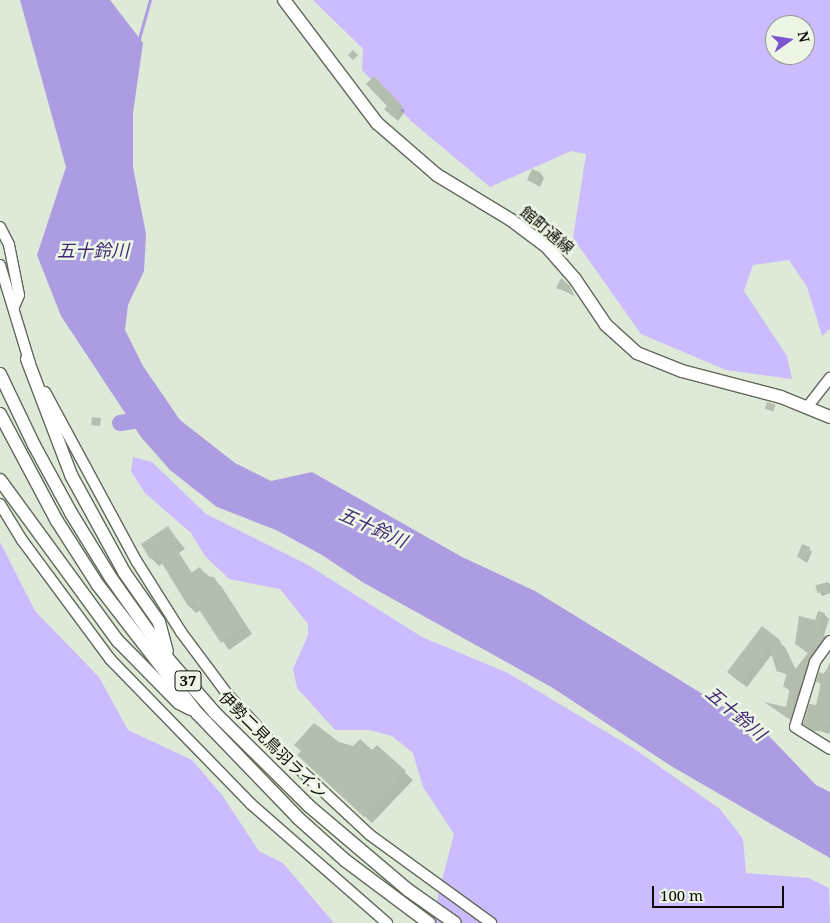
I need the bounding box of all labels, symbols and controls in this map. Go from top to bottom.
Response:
north arrow [765,15,815,65]
text: N [794,29,815,44]
street label: 館町通線 [516,202,578,258]
water label: 五十鈴川 [57,239,129,261]
water label: 五十鈴川 [336,502,410,552]
road number: 37 [174,668,202,694]
water label: 五十鈴川 [701,682,771,744]
street label: 伊勢二見鳥羽ライン [215,687,331,803]
scale bar [655,876,788,908]
text: 100 m [660,885,703,905]

